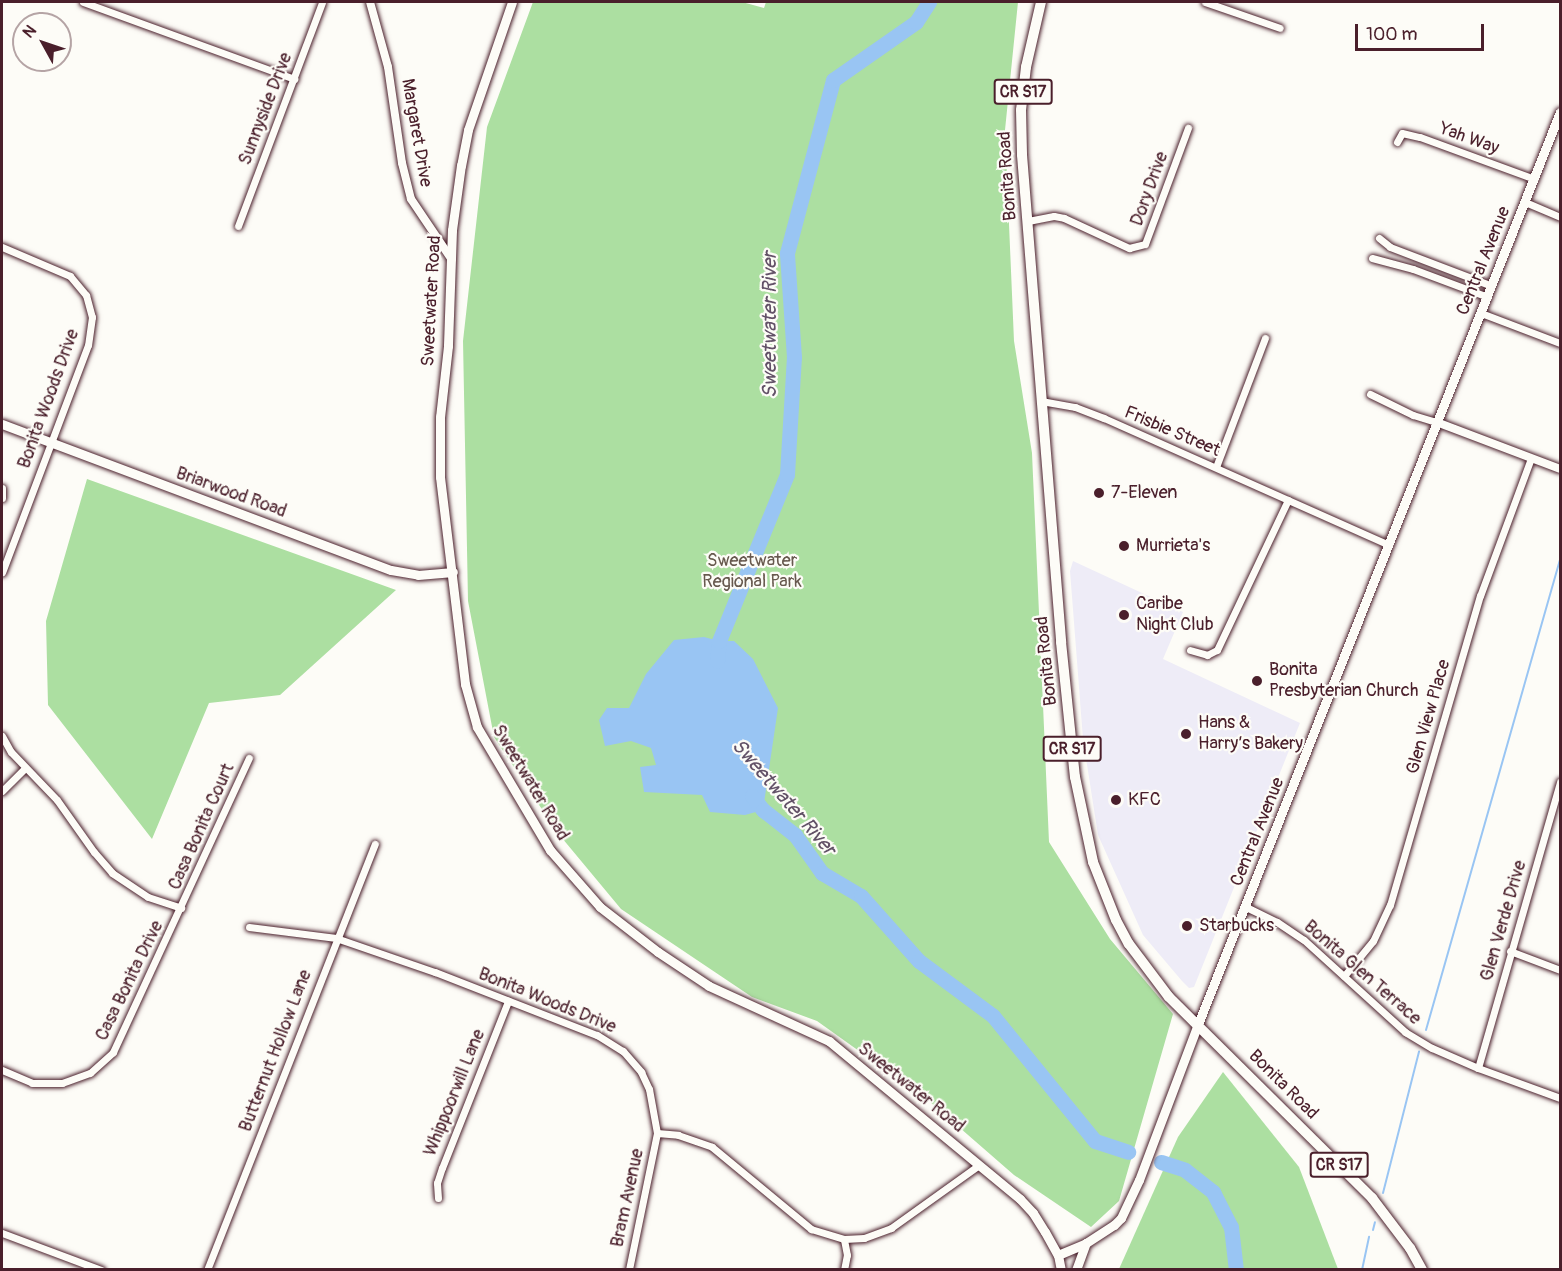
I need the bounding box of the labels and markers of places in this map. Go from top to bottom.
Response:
place label: 7-Eleven [1111,482,1178,504]
marker: 7-Eleven [1092,486,1106,500]
place label: Murrieta's [1136,535,1210,557]
marker: Murrieta's [1117,539,1131,553]
place label: Caribe Night Club [1136,594,1213,636]
marker: Caribe Night Club [1117,608,1131,622]
place label: Bonita Presbyterian Church [1269,660,1418,702]
marker: Bonita Presbyterian Church [1250,674,1264,688]
place label: Hans & Harry’s Bakery [1198,713,1303,756]
marker: Hans & Harry’s Bakery [1179,727,1193,741]
place label: KFC [1128,789,1161,811]
marker: KFC [1109,793,1123,807]
place label: Starbucks [1199,915,1274,937]
marker: Starbucks [1180,919,1194,933]

